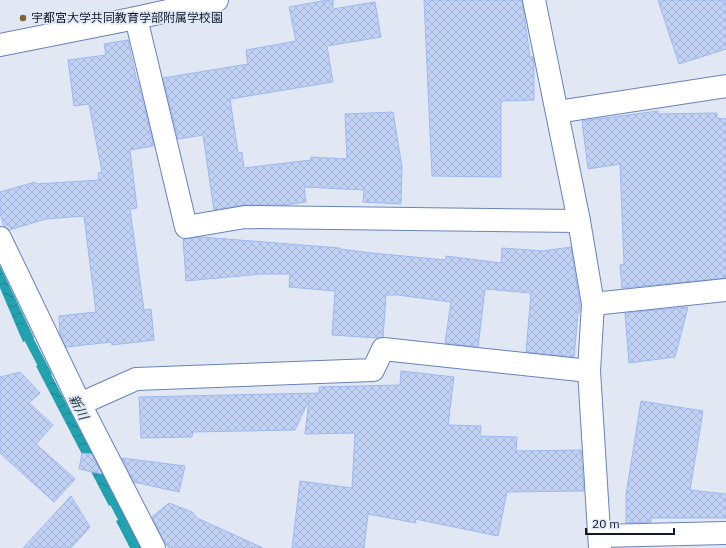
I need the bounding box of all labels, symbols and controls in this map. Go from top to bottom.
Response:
place label: 宇都宮大学共同教育学部附属学校園 [31,10,223,25]
marker: 宇都宮大学共同教育学部附属学校園 [18,13,28,23]
water label: 新川 [65,392,93,424]
scale bar [586,510,674,536]
text: 20 m [592,516,620,531]

